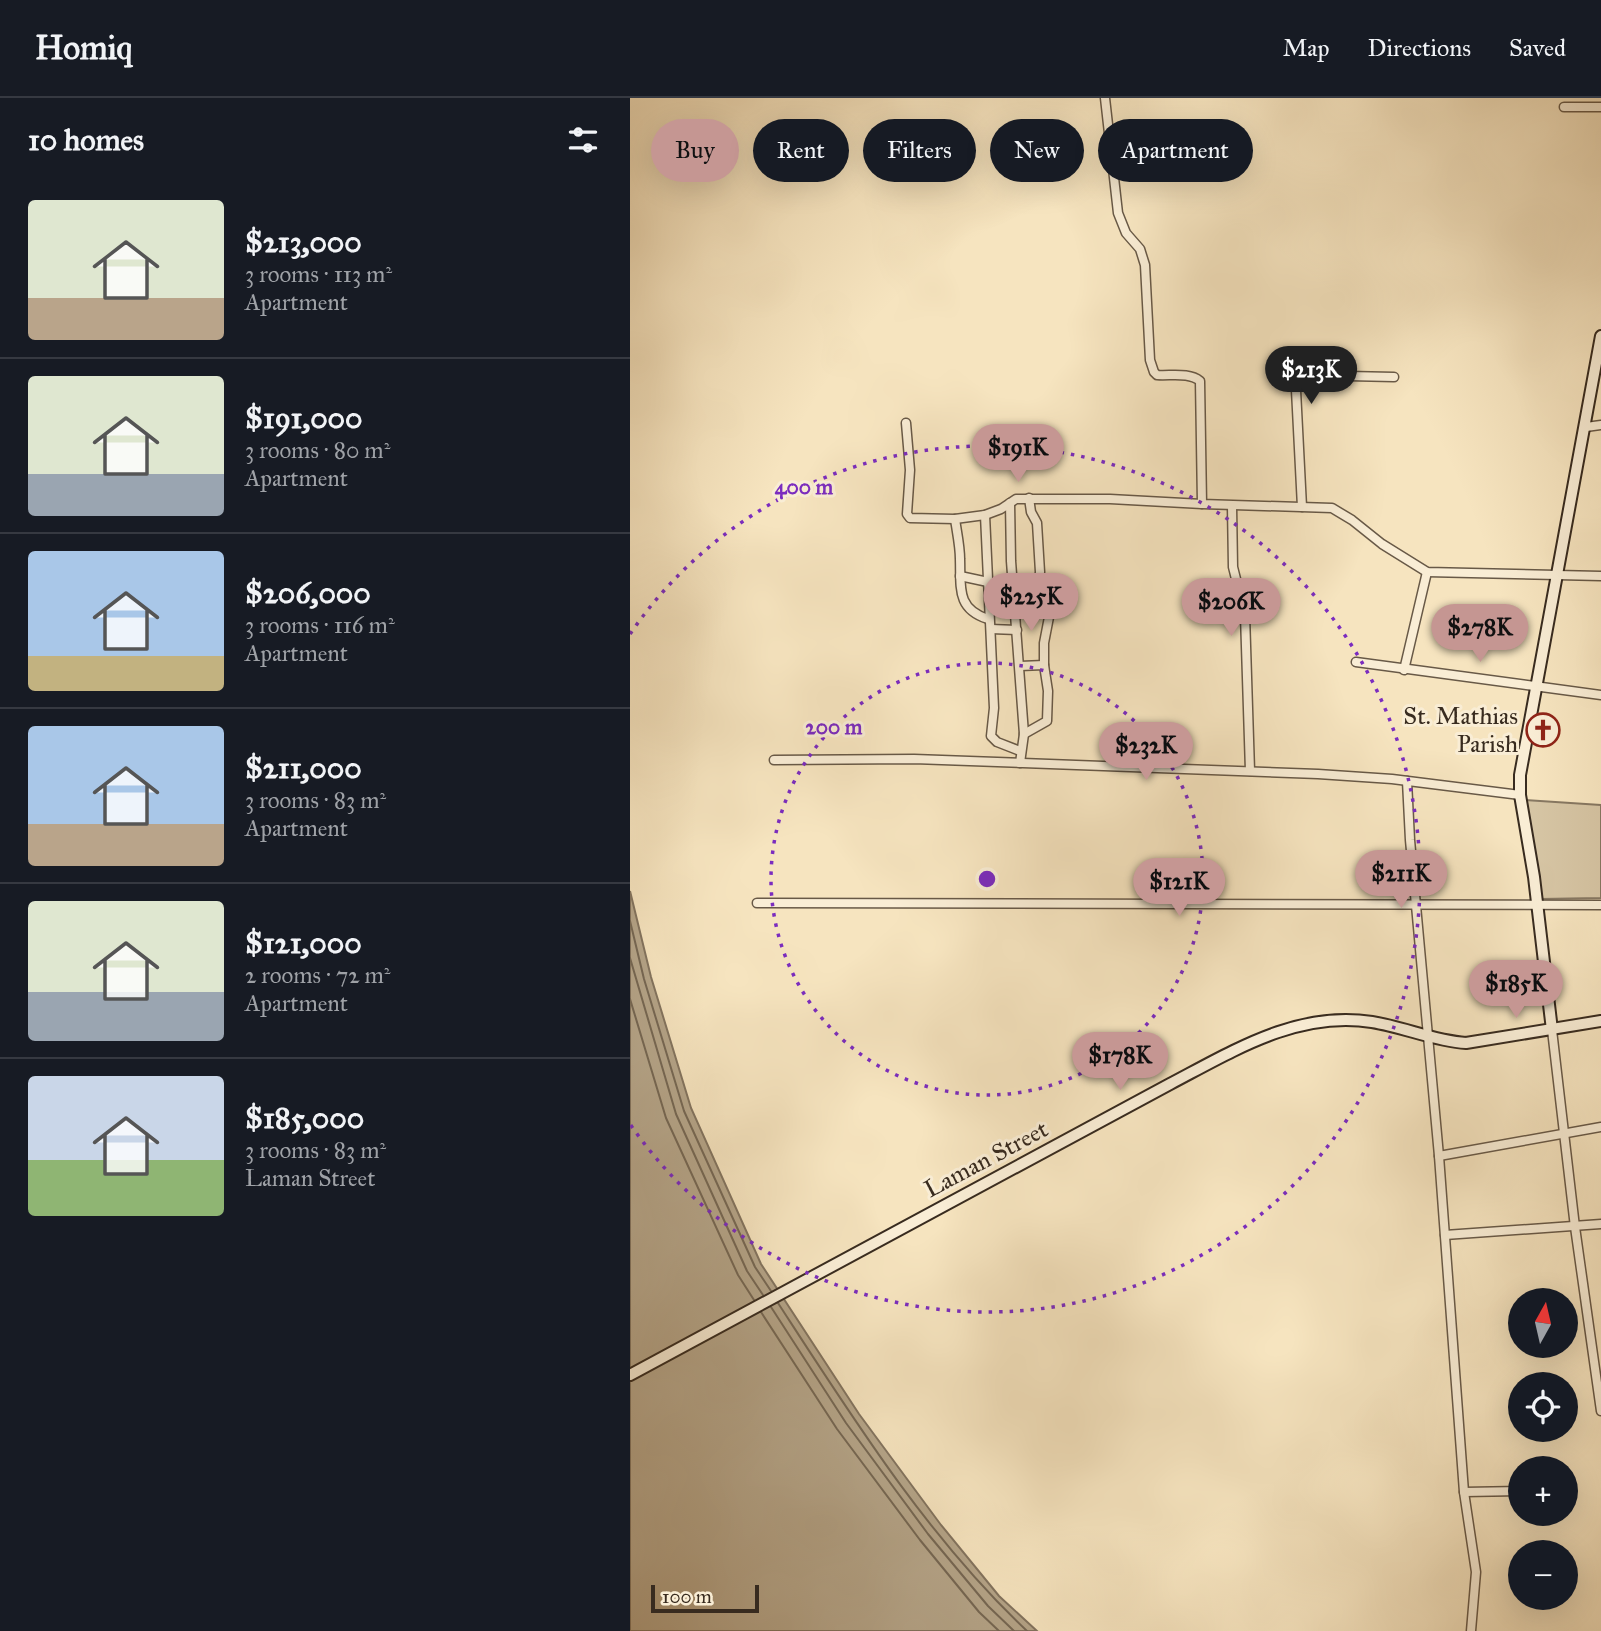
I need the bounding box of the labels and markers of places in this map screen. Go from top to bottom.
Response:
pin: $213K [1262,346,1360,406]
pin: $191K [969,424,1067,484]
pin: $225K [982,574,1080,633]
pin: $206K [1182,578,1280,638]
pin: $278K [1431,604,1529,664]
place label: St. Mathias Parish [1403,701,1518,759]
church icon: St. Mathias Parish [1524,711,1562,749]
pin: $232K [1097,722,1195,782]
pin: $211K [1352,850,1450,910]
pin: $121K [1130,858,1228,918]
centre of rings [975,867,999,891]
pin: $185K [1467,960,1565,1020]
pin: $178K [1071,1032,1169,1092]

